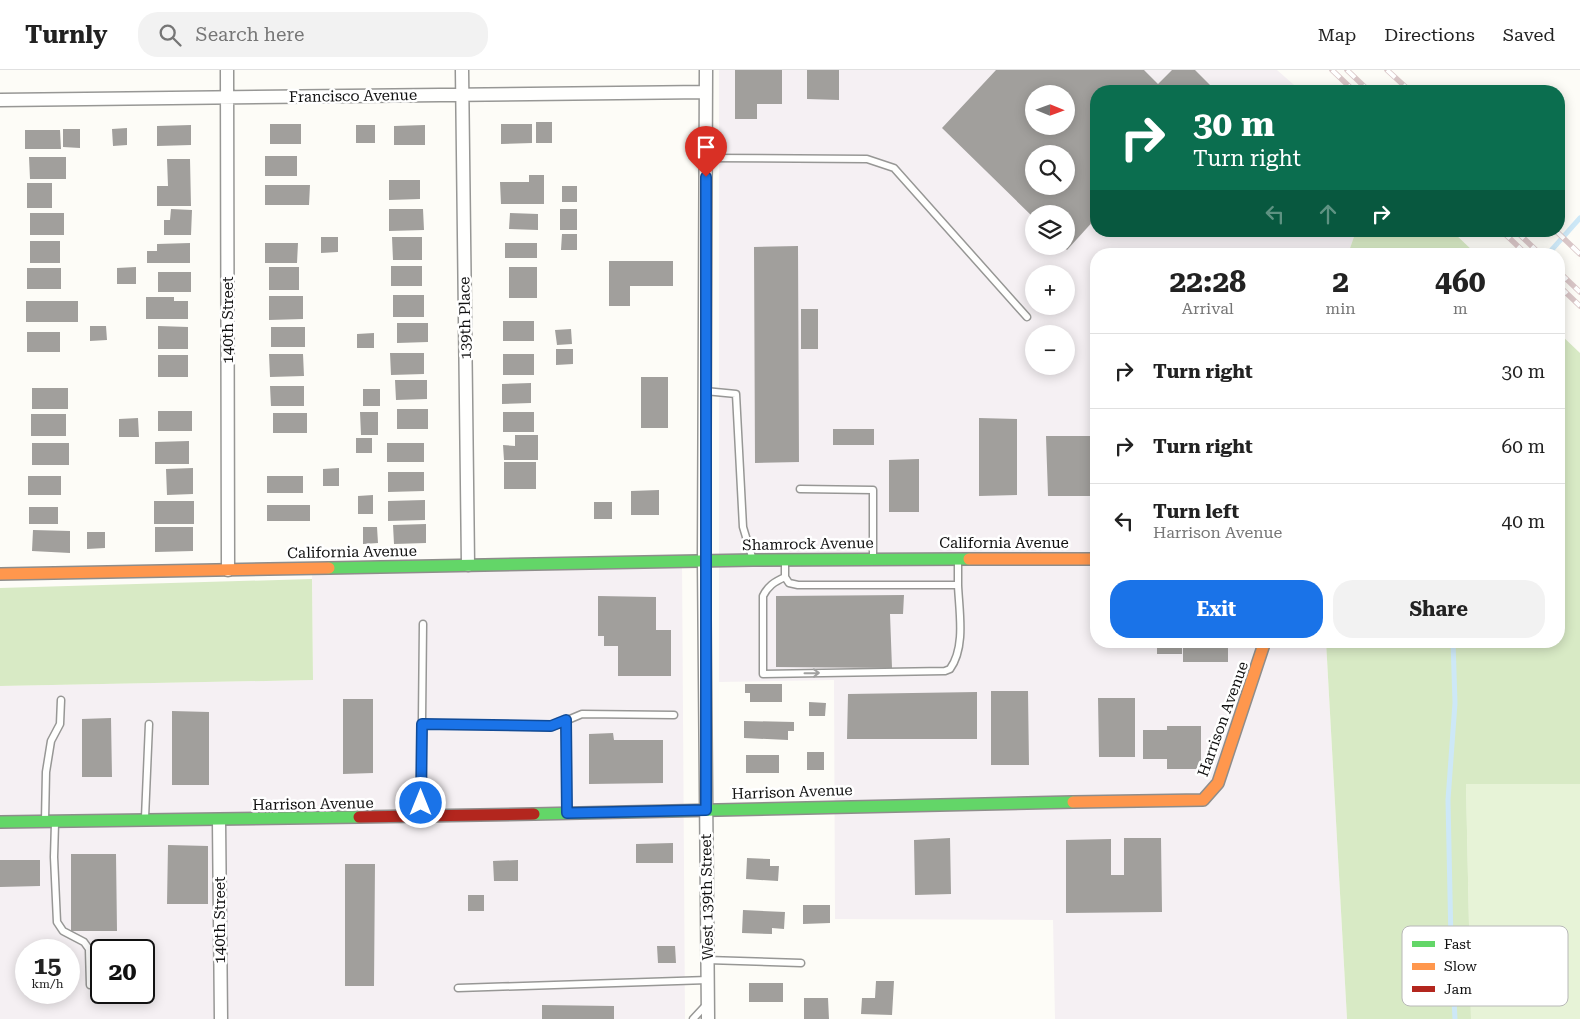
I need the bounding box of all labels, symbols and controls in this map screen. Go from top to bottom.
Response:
search box [138,12,488,57]
text: Turnly [25,21,108,49]
icon: search [156,21,184,49]
text: Search here [196,23,304,46]
text: Map [1318,24,1356,45]
text: Directions [1384,24,1475,45]
text: Saved [1503,24,1555,45]
north arrow [1025,85,1075,135]
map controls [1025,85,1075,375]
street label: Francisco Avenue [289,86,417,106]
text: 30 m [1193,104,1275,145]
icon: right [1110,105,1175,170]
pin [685,126,727,177]
icon: arrive [692,133,720,161]
button: search [1025,145,1075,195]
text: Turn right [1193,146,1301,171]
icon: left [1261,200,1289,228]
icon: ahead [1314,200,1342,228]
icon: right [1367,200,1395,228]
button: layers [1025,205,1075,255]
text: 22:28 [1169,264,1246,299]
text: 2 [1332,264,1349,299]
text: 460 [1435,264,1485,299]
button: + [1025,265,1075,315]
street label: 140th Street [219,276,237,364]
street label: 139th Place [455,276,475,360]
text: Arrival [1182,299,1234,318]
text: min [1326,299,1356,318]
text: m [1453,299,1468,318]
button: − [1025,325,1075,375]
icon: right [1110,357,1138,385]
text: Turn right [1153,360,1253,383]
text: 30 m [1502,360,1545,383]
icon: right [1110,432,1138,460]
text: Turn right [1153,435,1253,458]
text: 60 m [1502,435,1545,458]
text: Turn left [1153,500,1239,523]
icon: left [1110,507,1138,535]
text: 40 m [1502,510,1545,533]
text: Harrison Avenue [1153,523,1282,542]
street label: Shamrock Avenue [742,534,874,554]
street label: California Avenue [939,534,1069,552]
street label: California Avenue [287,542,417,562]
button: Exit [1110,580,1323,638]
button: Share [1333,580,1545,638]
street label: Harrison Avenue [1194,659,1252,779]
one-way arrow [804,669,820,678]
position arrow [394,776,446,828]
street label: Harrison Avenue [731,781,853,803]
street label: Harrison Avenue [252,794,374,814]
street label: West 139th Street [697,833,717,960]
street label: 140th Street [211,876,229,964]
legend [1402,926,1568,1006]
text: Fast [1444,936,1471,952]
speed limit sign: 20 [90,939,155,1004]
text: 15 [33,951,62,980]
text: Slow [1444,958,1477,974]
text: km/h [31,977,64,991]
text: Jam [1444,981,1472,997]

